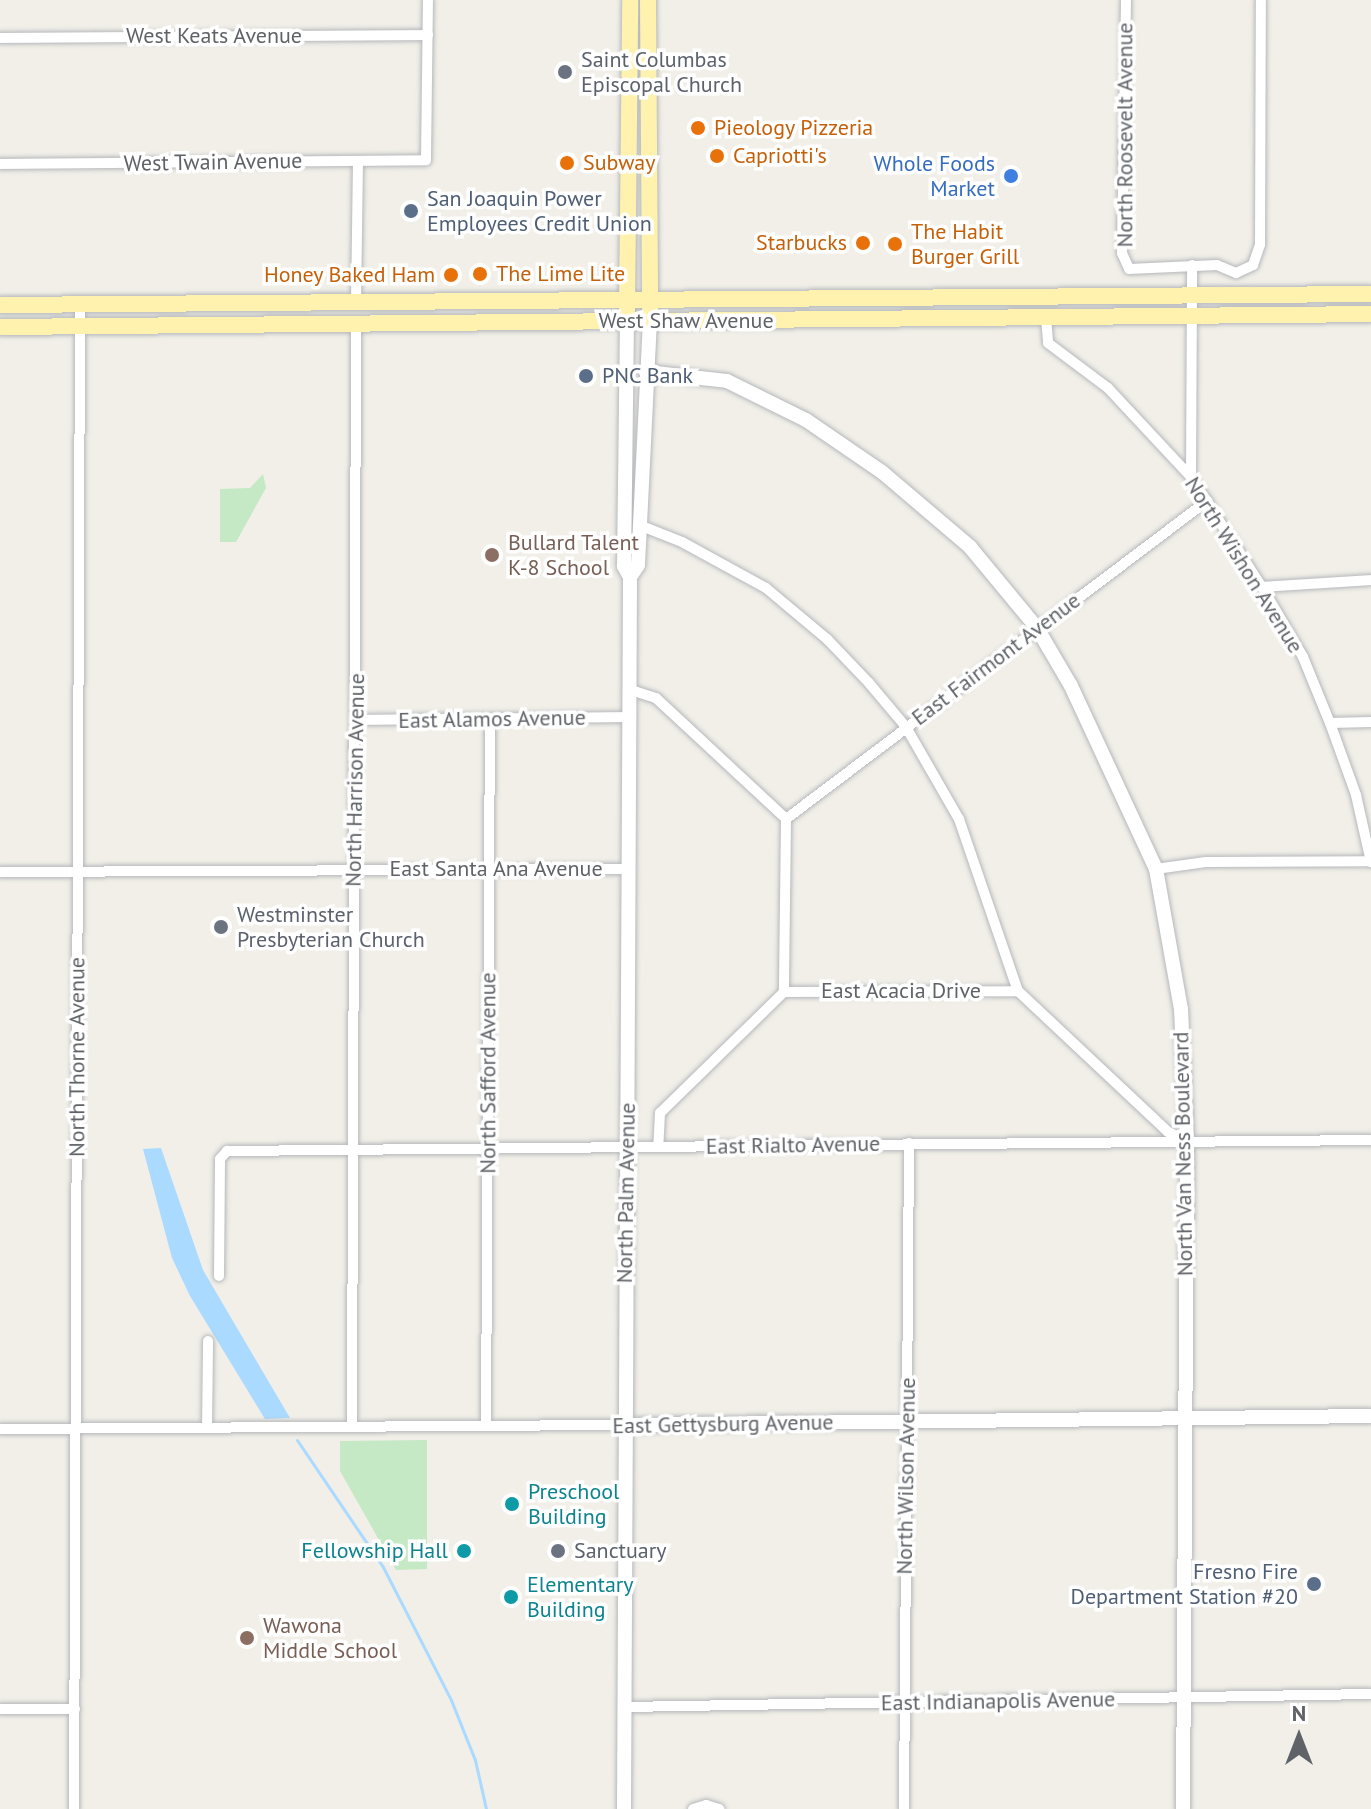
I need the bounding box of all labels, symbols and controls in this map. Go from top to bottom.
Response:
street label: North Roosevelt Avenue [1112,22,1138,248]
street label: West Keats Avenue [126,23,302,49]
place label: Saint Columbas Episcopal Church [581,46,742,98]
marker: Saint Columbas Episcopal Church [556,63,574,81]
place label: Pieology Pizzeria [714,115,874,141]
marker: Pieology Pizzeria [689,119,707,137]
place label: Capriotti's [733,143,827,169]
street label: West Twain Avenue [123,147,303,177]
marker: Capriotti's [708,147,726,165]
place label: Subway [583,150,656,176]
place label: Whole Foods Market [873,150,995,202]
marker: Subway [558,154,576,172]
marker: Whole Foods Market [1002,167,1020,185]
place label: San Joaquin Power Employees Credit Union [427,185,652,236]
marker: San Joaquin Power Employees Credit Union [402,202,420,220]
place label: The Habit Burger Grill [911,218,1019,270]
place label: Starbucks [756,230,847,256]
marker: Starbucks [854,234,872,252]
marker: The Habit Burger Grill [886,235,904,253]
place label: The Lime Lite [496,261,625,287]
place label: Honey Baked Ham [263,262,435,288]
marker: The Lime Lite [471,265,489,283]
marker: Honey Baked Ham [442,266,460,284]
street label: West Shaw Avenue [598,308,774,334]
place label: PNC Bank [602,363,694,389]
marker: PNC Bank [577,367,595,385]
street label: North Wishon Avenue [1179,472,1309,658]
place label: Bullard Talent K-8 School [508,529,640,580]
marker: Bullard Talent K-8 School [483,546,501,564]
street label: East Fairmont Avenue [906,587,1086,731]
street label: North Harrison Avenue [340,673,370,887]
street label: East Alamos Avenue [397,704,587,734]
street label: East Santa Ana Avenue [389,856,603,882]
place label: Westminster Presbyterian Church [237,901,425,952]
marker: Westminster Presbyterian Church [212,918,230,936]
street label: North Thorne Avenue [64,956,90,1158]
street label: North Safford Avenue [475,972,501,1174]
street label: East Acacia Drive [821,978,981,1004]
street label: North Van Ness Boulevard [1168,1031,1198,1277]
street label: North Palm Avenue [611,1102,641,1284]
street label: East Rialto Avenue [705,1130,881,1160]
street label: North Wilson Avenue [891,1377,921,1575]
street label: East Gettysburg Avenue [612,1409,834,1439]
place label: Preschool Building [528,1478,619,1530]
marker: Preschool Building [503,1495,521,1513]
place label: Fellowship Hall [301,1538,448,1564]
place label: Sanctuary [574,1538,667,1564]
marker: Fellowship Hall [455,1542,473,1560]
marker: Sanctuary [549,1542,567,1560]
place label: Fresno Fire Department Station #20 [1071,1558,1298,1610]
place label: Elementary Building [527,1571,634,1622]
marker: Fresno Fire Department Station #20 [1305,1575,1323,1593]
marker: Elementary Building [502,1588,520,1606]
place label: Wawona Middle School [263,1612,397,1664]
marker: Wawona Middle School [238,1629,256,1647]
street label: East Indianapolis Avenue [880,1686,1116,1716]
north arrow [1259,1697,1339,1777]
text: N [1292,1699,1306,1727]

